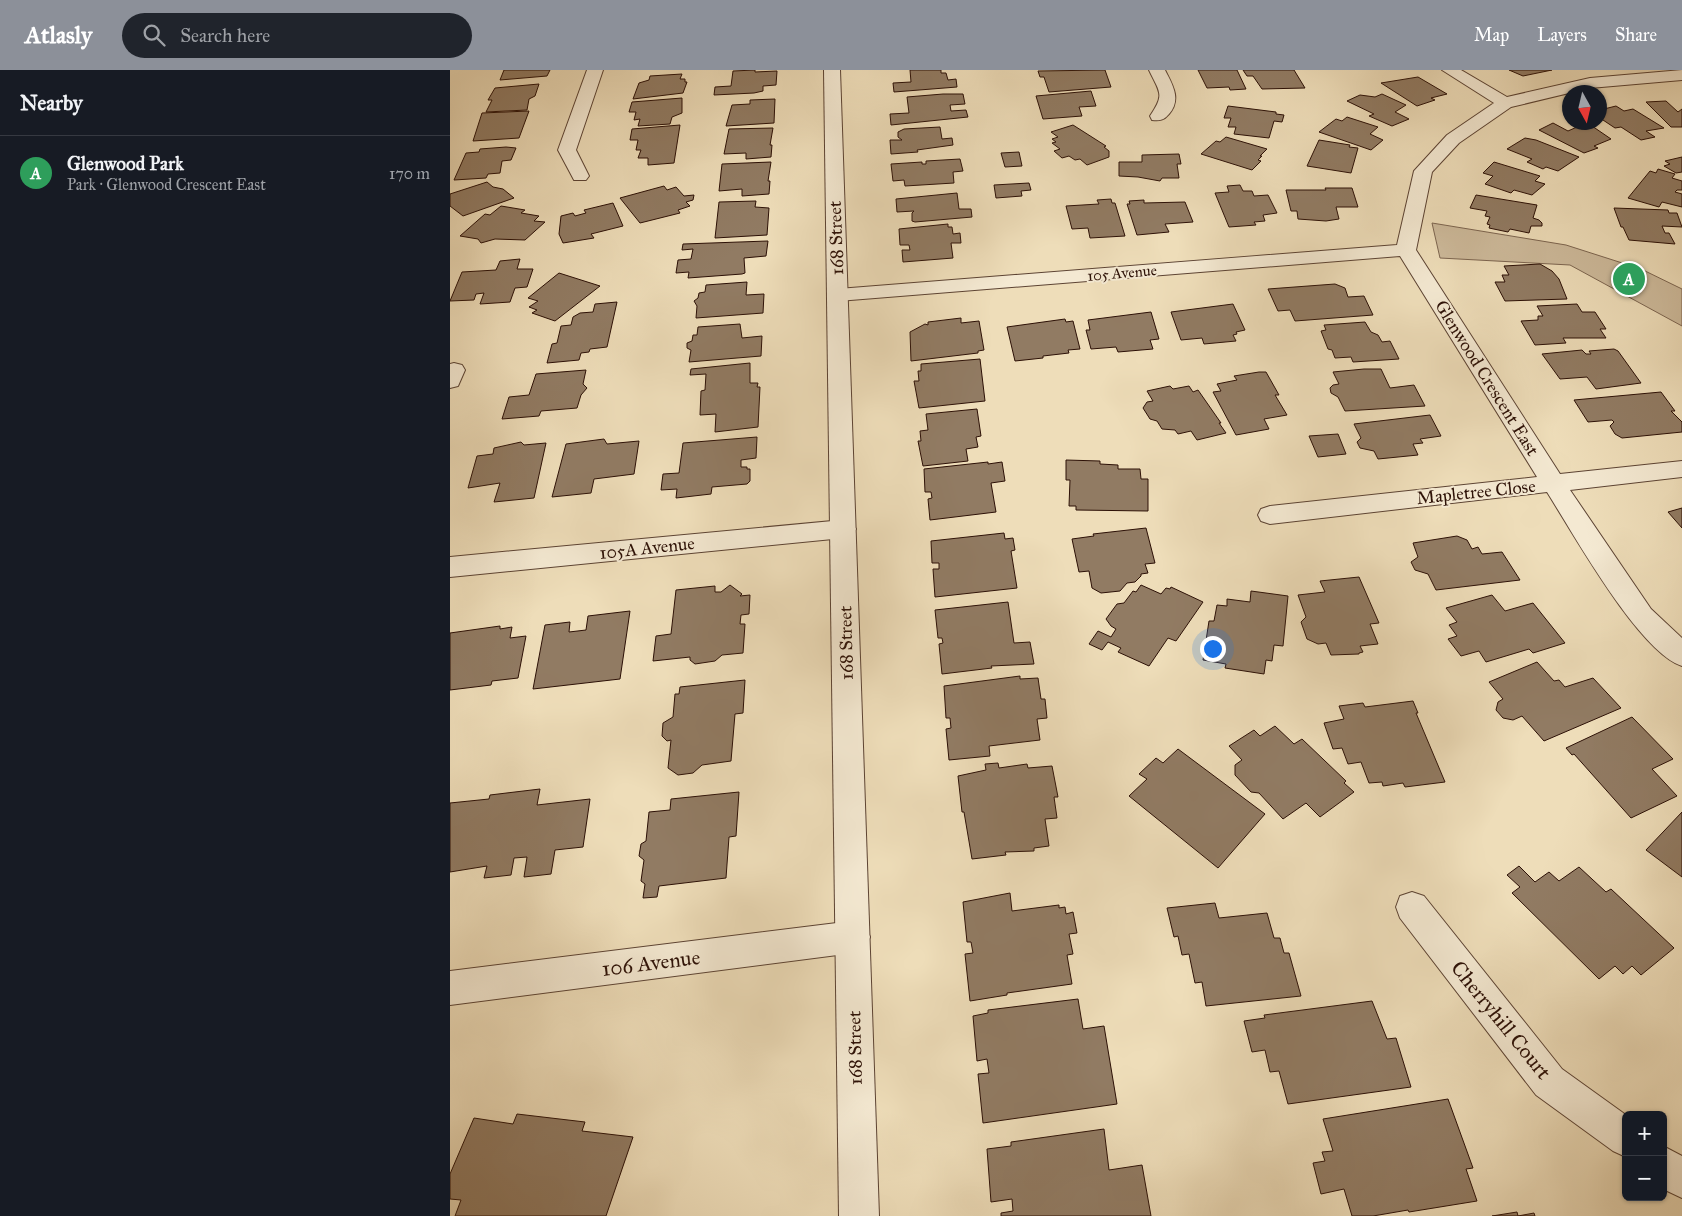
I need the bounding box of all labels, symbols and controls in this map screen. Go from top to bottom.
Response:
search box [122,13,472,58]
text: Atlasly [25,20,92,50]
icon: search [140,21,168,49]
text: Search here [180,24,270,47]
text: Map [1474,24,1509,46]
text: Layers [1537,24,1587,46]
text: Share [1615,24,1657,46]
north arrow [1562,85,1607,130]
text: Nearby [20,90,83,116]
text: Glenwood Park [67,152,184,175]
text: A [31,164,41,183]
text: 170 m [389,164,430,183]
text: Park · Glenwood Crescent East [67,175,266,194]
street label: 168 Street [824,200,848,276]
pin: A [1613,260,1645,298]
street label: 105 Avenue [1086,261,1158,285]
street label: Glenwood Crescent East [1430,296,1544,460]
street label: Mapletree Close [1415,475,1537,509]
street label: 105A Avenue [598,532,696,564]
street label: 168 Street [834,605,858,680]
your location [1200,636,1226,662]
street label: 106 Avenue [600,944,702,982]
street label: Cherryhill Court [1445,955,1557,1085]
street label: 168 Street [843,1010,867,1085]
map controls [1622,1111,1667,1201]
button: + [1622,1111,1667,1156]
button: − [1622,1156,1667,1201]

